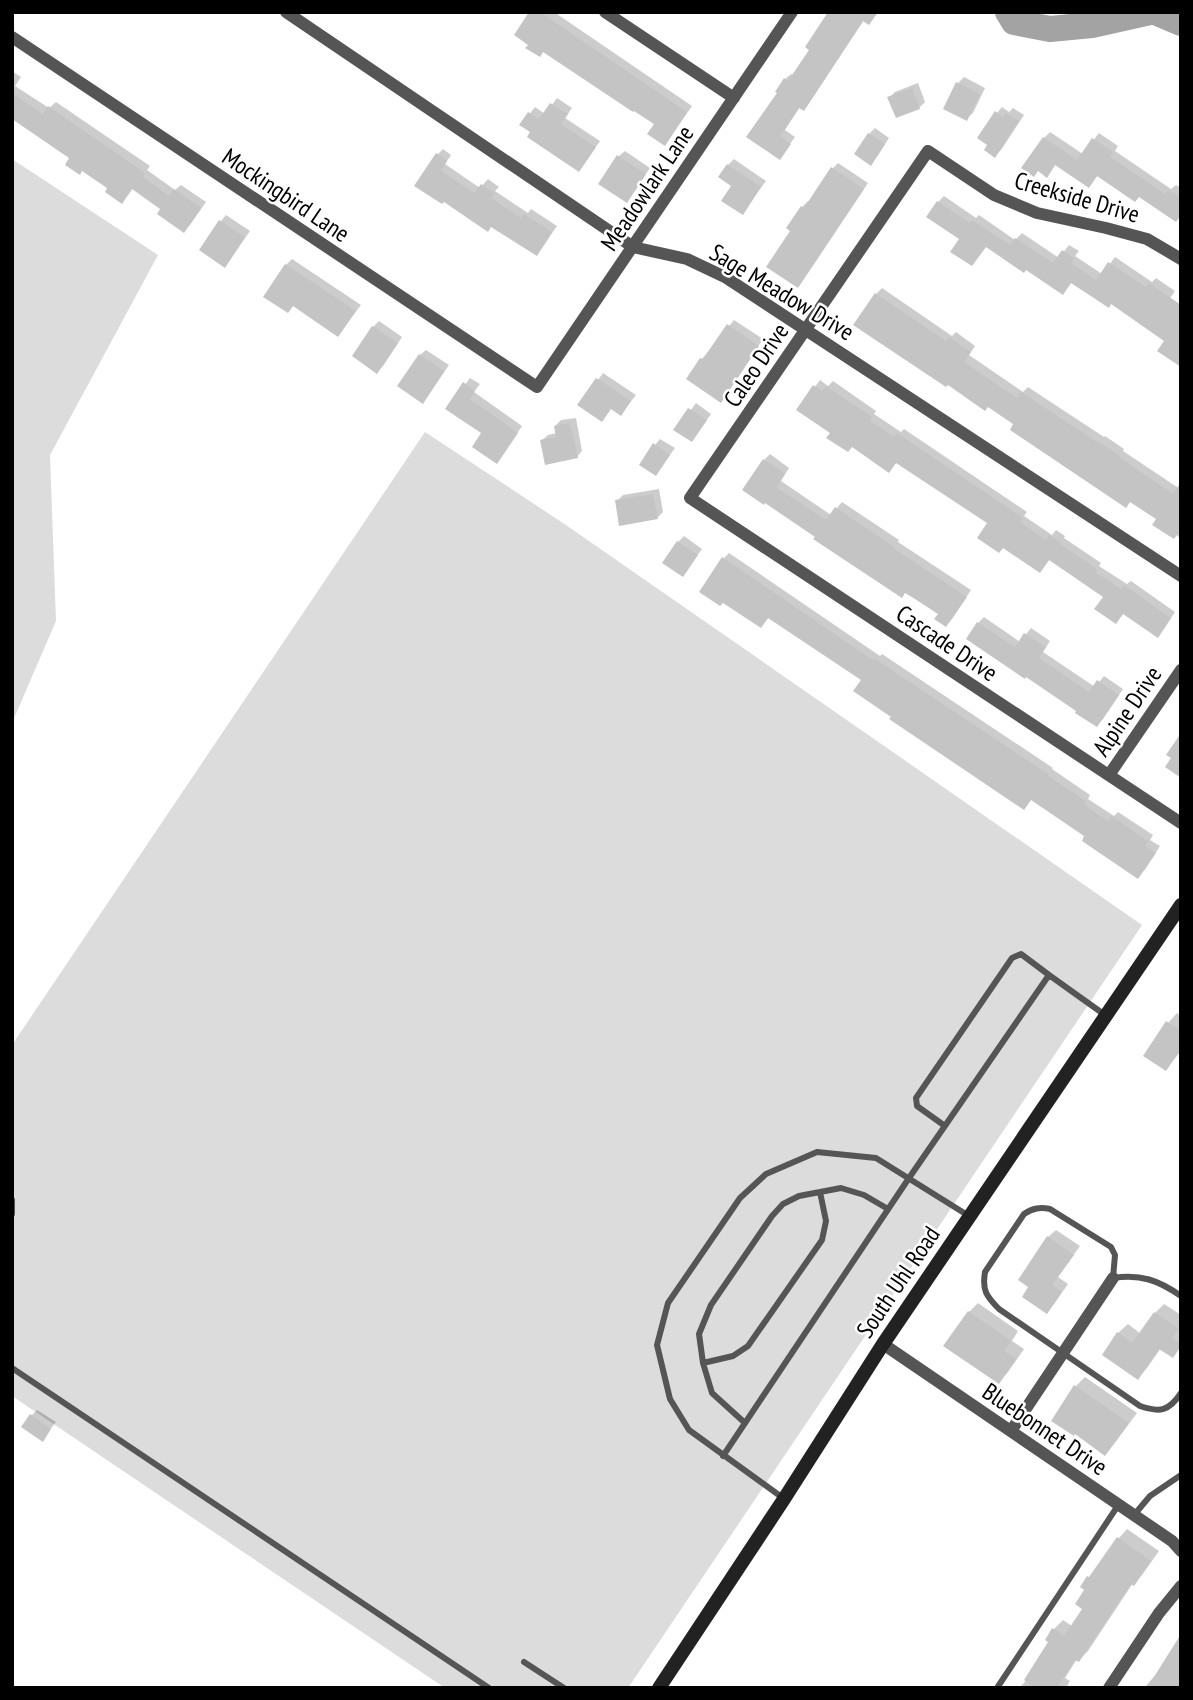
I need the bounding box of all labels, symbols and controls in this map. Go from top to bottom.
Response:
street label: Meadowlark Lane [594,119,700,257]
street label: Mockingbird Lane [216,141,356,249]
street label: Creekside Drive [1011,164,1143,230]
street label: Sage Meadow Drive [704,237,860,347]
street label: Caleo Drive [717,317,795,413]
street label: Cascade Drive [890,598,1004,688]
street label: Alpine Drive [1086,660,1168,762]
street label: South Uhl Road [849,1220,947,1344]
street label: Bluebonnet Drive [977,1376,1113,1482]

